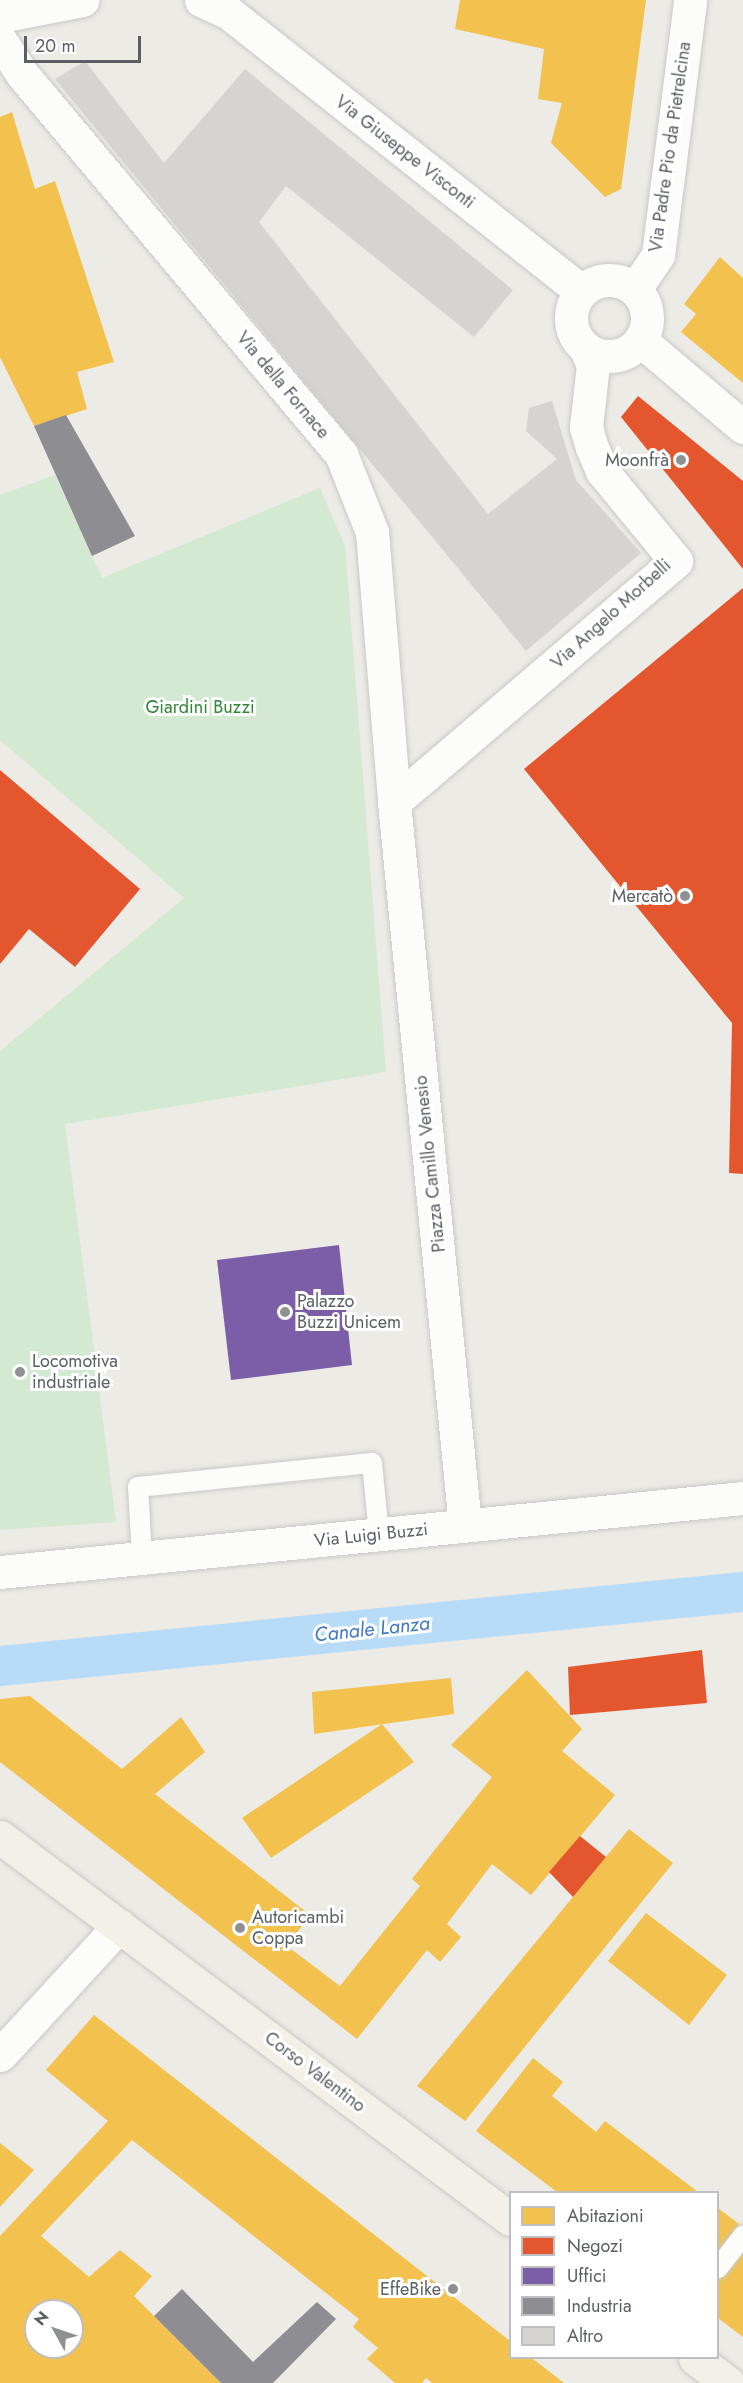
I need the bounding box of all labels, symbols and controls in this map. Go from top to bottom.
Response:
scale bar [27,24,144,62]
text: 20 m [35,33,75,59]
street label: Via Padre Pio da Pietrelcina [645,40,695,254]
street label: Via Giuseppe Visconti [331,91,479,213]
street label: Via della Fornace [232,327,334,443]
place label: Moonfrà [605,449,669,471]
marker: Moonfrà [674,453,688,467]
street label: Via Angelo Morbelli [547,554,675,674]
park label: Giardini Buzzi [145,696,255,718]
place label: Mercatò [612,885,673,907]
marker: Mercatò [678,889,692,903]
street label: Piazza Camillo Venesio [410,1074,450,1254]
place label: Palazzo Buzzi Unicem [297,1291,401,1334]
marker: Palazzo Buzzi Unicem [278,1305,292,1319]
place label: Locomotiva industriale [32,1351,118,1394]
marker: Locomotiva industriale [13,1365,27,1379]
street label: Via Luigi Buzzi [313,1518,429,1552]
water label: Canale Lanza [313,1611,431,1647]
place label: Autoricambi Coppa [252,1907,344,1950]
marker: Autoricambi Coppa [233,1921,247,1935]
street label: Corso Valentino [260,2027,370,2117]
legend [509,2191,719,2359]
text: Abitazioni [567,2203,644,2229]
text: Negozi [567,2233,623,2259]
text: Uffici [567,2263,607,2289]
place label: EffeBike [380,2278,441,2300]
marker: EffeBike [446,2282,460,2296]
text: Industria [567,2293,632,2319]
north arrow [24,2299,84,2359]
text: N [28,2306,54,2331]
text: Altro [567,2323,603,2349]

